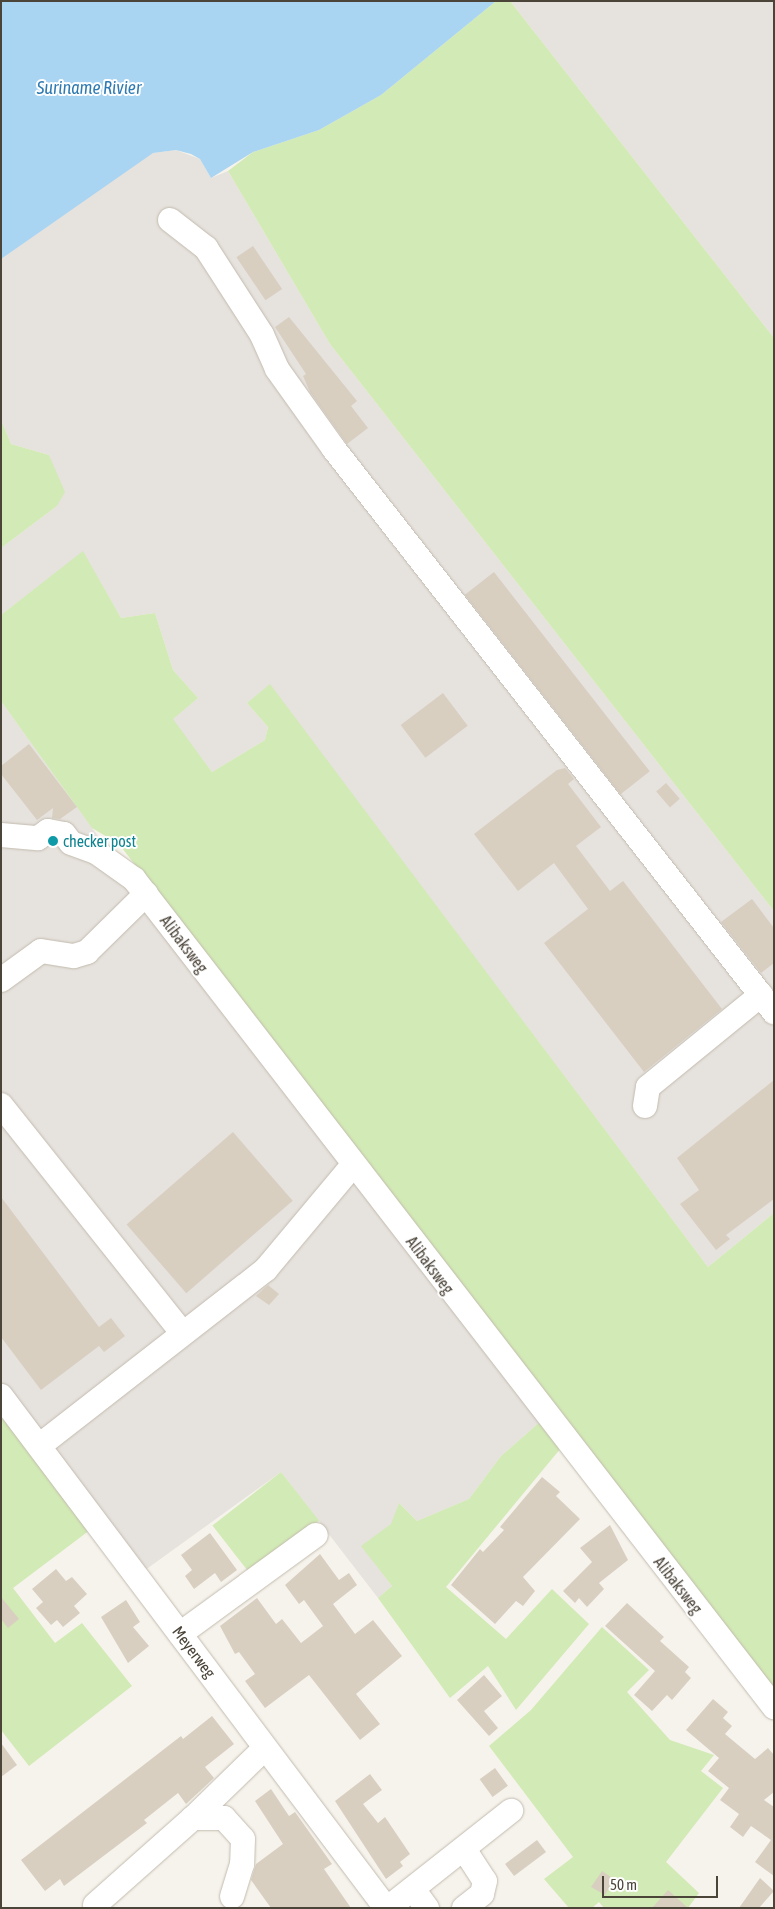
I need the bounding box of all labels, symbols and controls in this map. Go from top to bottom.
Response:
water label: Suriname Rivier [37,77,141,99]
place label: checker post [63,831,136,851]
marker: checker post [47,835,59,847]
street label: Alibaksweg [156,911,212,977]
street label: Alibaksweg [402,1232,458,1298]
street label: Alibaksweg [650,1553,706,1617]
street label: Meyerweg [168,1622,220,1682]
scale bar [605,1866,721,1898]
text: 50 m [610,1876,637,1893]

